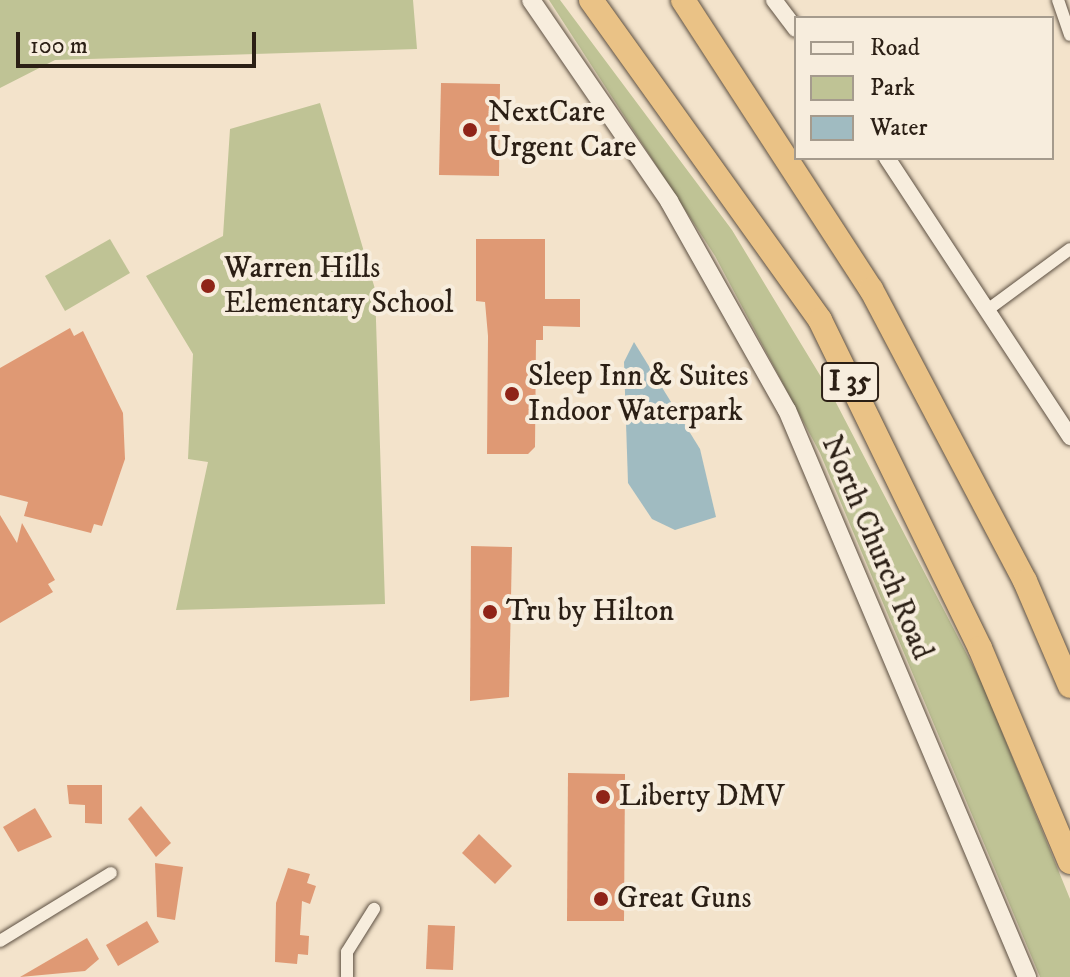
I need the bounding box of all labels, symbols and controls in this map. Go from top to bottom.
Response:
scale bar [20,16,260,66]
legend [794,16,1054,160]
text: 100 m [30,31,88,61]
text: Road [870,33,920,63]
text: Park [870,73,915,103]
place label: NextCare Urgent Care [488,95,636,166]
text: Water [870,113,927,143]
marker: NextCare Urgent Care [459,119,481,141]
place label: Warren Hills Elementary School [224,251,453,322]
marker: Warren Hills Elementary School [199,277,217,295]
road number: I 35 [820,358,880,406]
place label: Sleep Inn & Suites Indoor Waterpark [528,359,749,430]
marker: Sleep Inn & Suites Indoor Waterpark [503,385,521,403]
street label: North Church Road [813,431,939,665]
place label: Tru by Hilton [506,594,674,630]
marker: Tru by Hilton [481,603,499,621]
place label: Liberty DMV [619,779,785,815]
marker: Liberty DMV [594,788,612,806]
place label: Great Guns [617,881,752,917]
marker: Great Guns [592,890,610,908]

